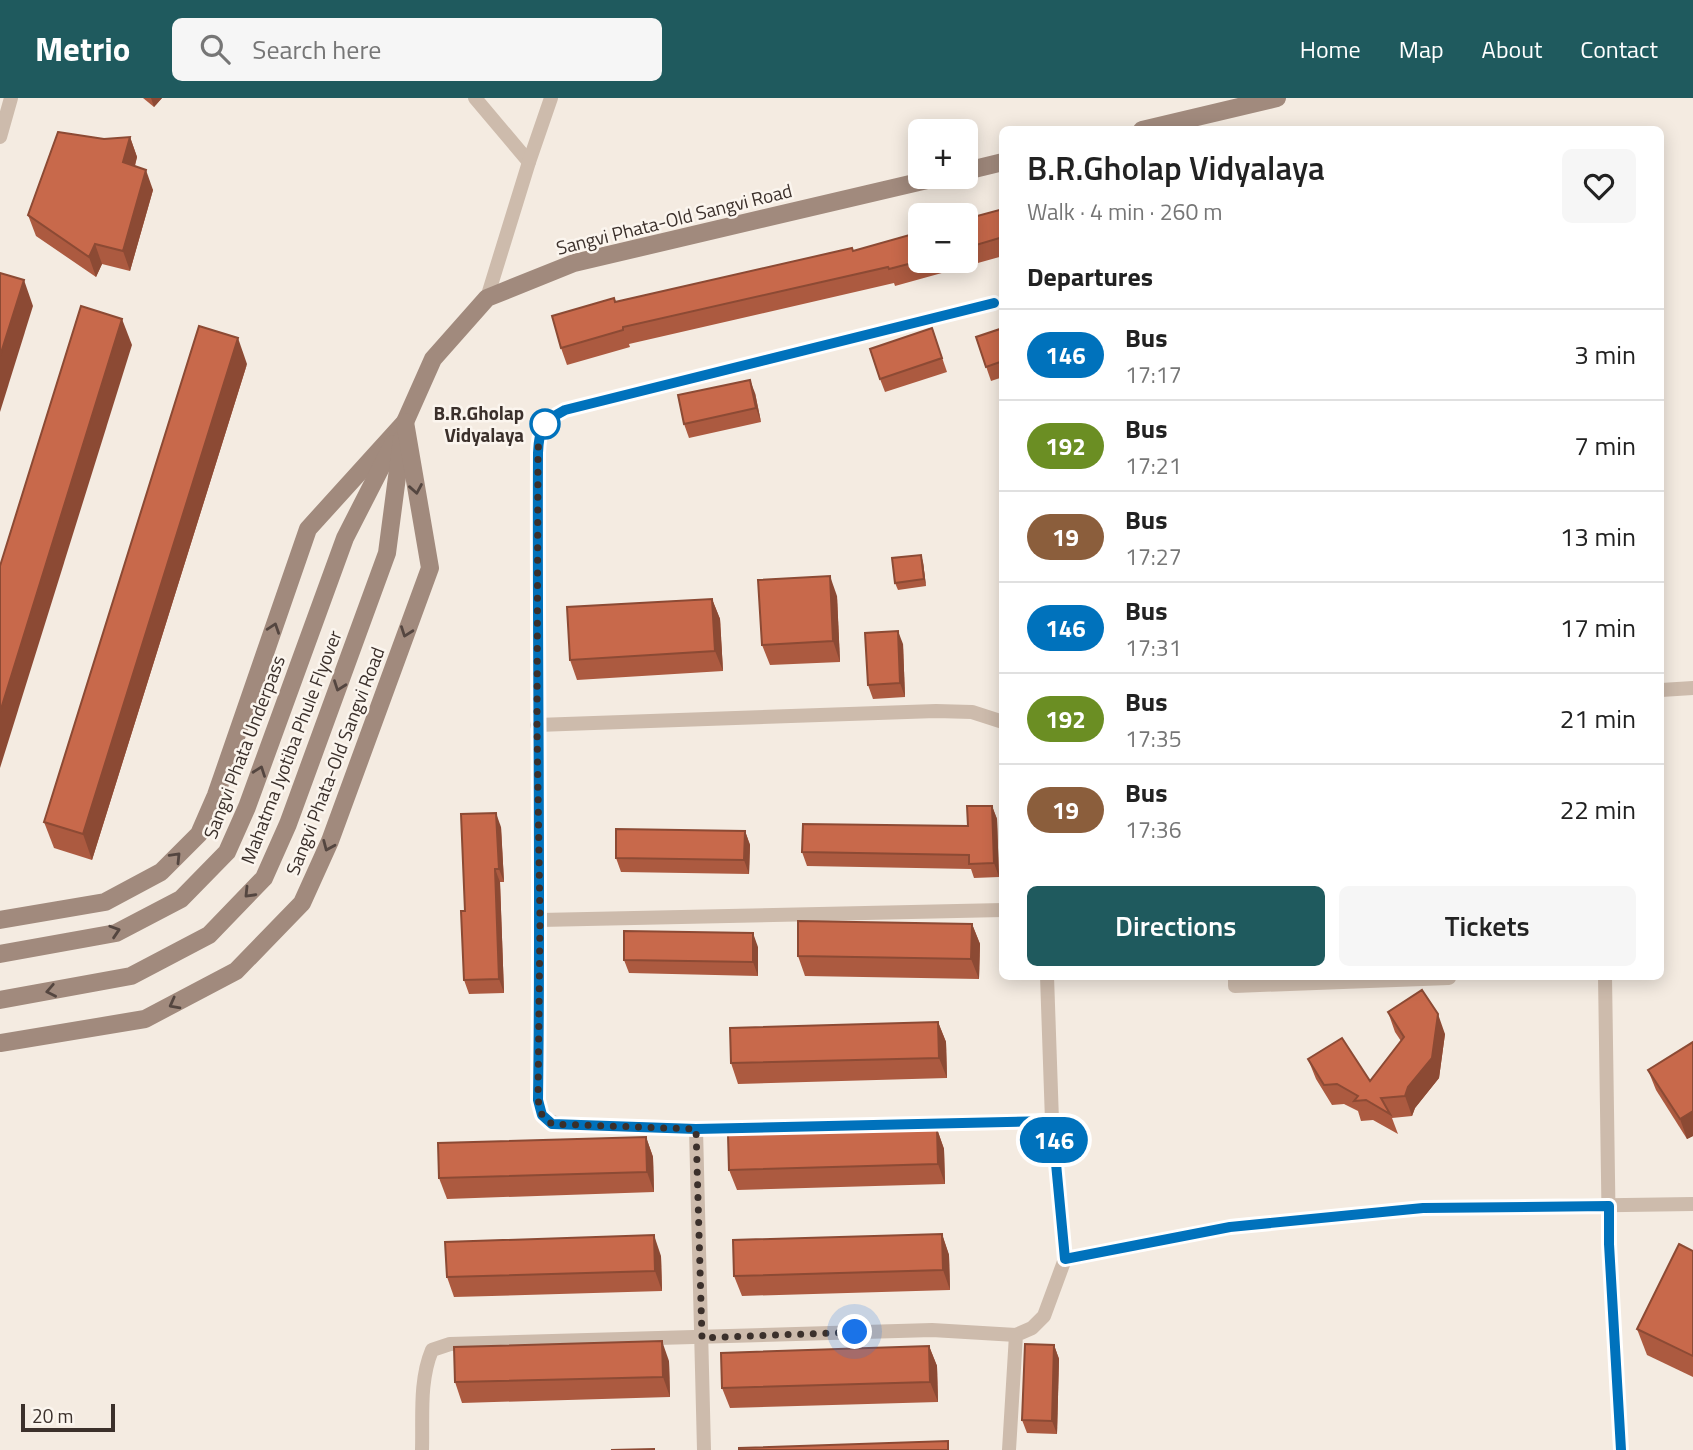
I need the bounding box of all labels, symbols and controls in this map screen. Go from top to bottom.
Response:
search box [172,18,662,81]
text: Metrio [35,24,130,74]
icon: search [196,30,234,68]
text: Search here [252,30,381,69]
text: Home [1300,31,1361,67]
text: Map [1399,31,1444,67]
text: About [1482,31,1542,67]
text: Contact [1580,31,1658,67]
map controls [908,119,978,273]
button: + [908,119,978,189]
text: B.R.Gholap Vidyalaya [1027,143,1325,193]
button: heart [1562,149,1636,223]
street label: Sangvi Phata-Old Sangvi Road [553,175,795,262]
text: Walk · 4 min · 260 m [1027,194,1223,229]
button: − [908,203,978,273]
text: Departures [1027,257,1153,296]
text: Bus [1125,318,1167,357]
text: 3 min [1574,335,1636,374]
text: 146 [1045,337,1086,373]
text: 17:17 [1125,357,1182,392]
place label: B.R.Gholap Vidyalaya [434,398,524,449]
marker: B.R.Gholap Vidyalaya [530,409,560,439]
text: Bus [1125,409,1167,448]
text: 7 min [1574,426,1636,465]
text: 192 [1045,428,1086,464]
text: 17:21 [1125,448,1182,483]
one-way arrow [408,483,423,495]
text: Bus [1125,500,1167,539]
text: 13 min [1560,517,1636,556]
text: 19 [1052,519,1079,555]
text: 17:27 [1125,539,1182,574]
text: Bus [1125,591,1167,630]
text: 17 min [1560,608,1636,647]
text: 146 [1045,610,1086,646]
one-way arrow [266,623,280,635]
street label: Mahatma Jyotiba Phule Flyover [232,625,349,868]
one-way arrow [400,626,414,638]
text: 17:31 [1125,630,1182,665]
street label: Sangvi Phata-Old Sangvi Road [278,643,391,879]
street label: Sangvi Phata Underpass [195,651,292,843]
one-way arrow [333,679,347,692]
text: Bus [1125,682,1167,721]
text: 21 min [1560,699,1636,738]
text: 192 [1045,701,1086,737]
text: 17:35 [1125,721,1182,756]
one-way arrow [252,765,266,777]
text: Bus [1125,773,1167,812]
text: 22 min [1560,790,1636,829]
text: 19 [1052,792,1079,828]
text: 17:36 [1125,812,1182,847]
one-way arrow [322,838,336,851]
one-way arrow [167,853,180,866]
one-way arrow [245,885,258,898]
button: Directions [1027,886,1325,966]
button: Tickets [1339,886,1636,966]
one-way arrow [108,925,120,940]
one-way arrow [45,983,57,998]
one-way arrow [169,995,181,1009]
line badge: 146 [1014,1117,1094,1163]
text: 146 [1034,1122,1074,1158]
your location [837,1314,872,1349]
scale bar [21,1401,116,1433]
text: 20 m [32,1401,73,1430]

